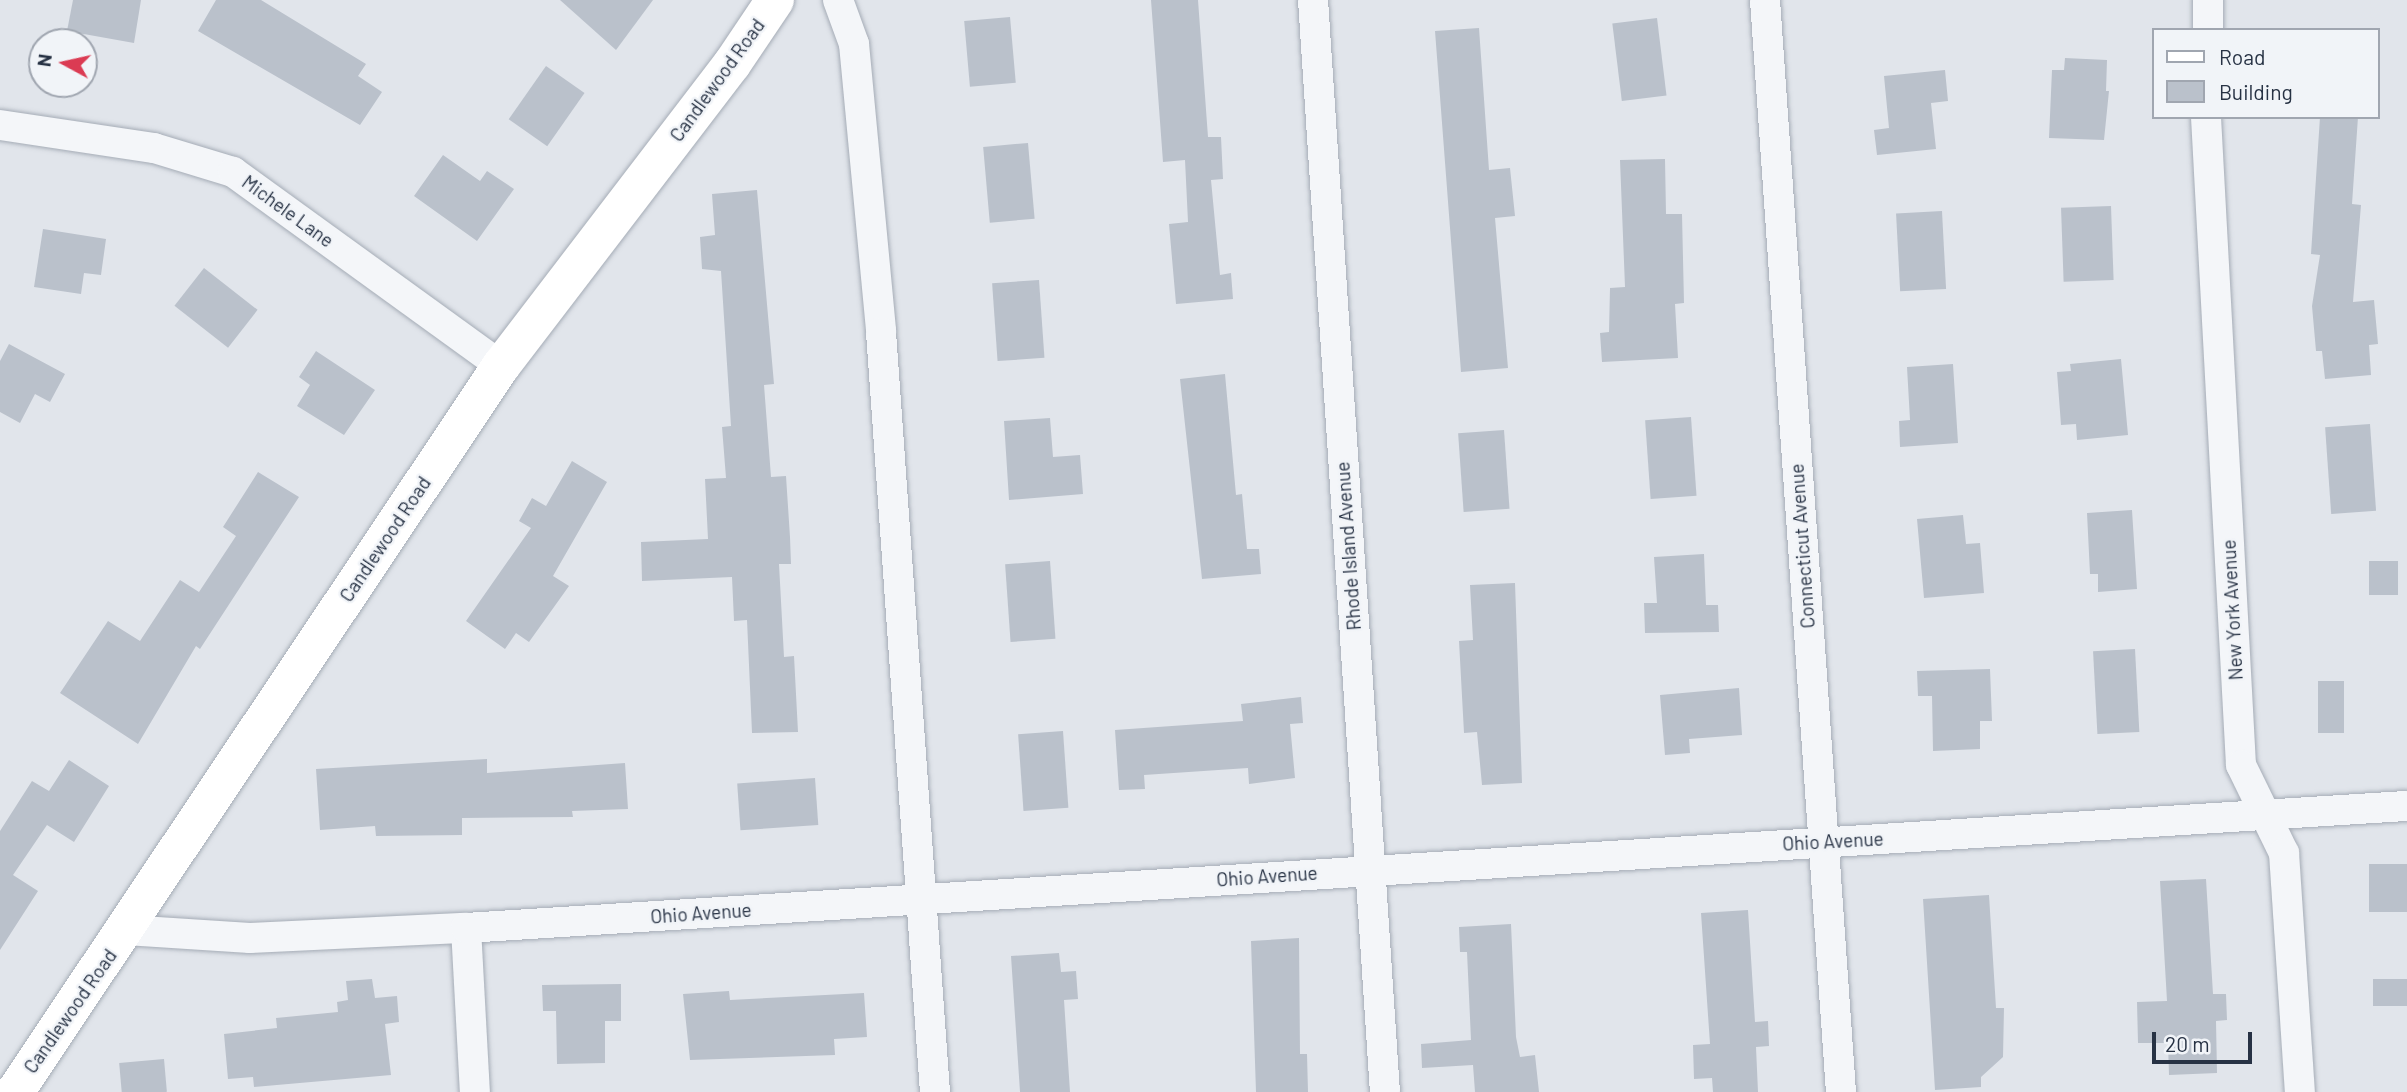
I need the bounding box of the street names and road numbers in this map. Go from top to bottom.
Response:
street label: Candlewood Road [665,14,769,146]
street label: Michele Lane [238,170,338,252]
street label: Rhode Island Avenue [1331,461,1365,631]
street label: Connecticut Avenue [1785,463,1819,629]
street label: Candlewood Road [335,472,435,606]
street label: New York Avenue [2217,539,2247,681]
street label: Ohio Avenue [1782,827,1884,855]
street label: Ohio Avenue [1216,861,1318,891]
street label: Ohio Avenue [650,898,752,928]
street label: Candlewood Road [19,945,121,1077]

